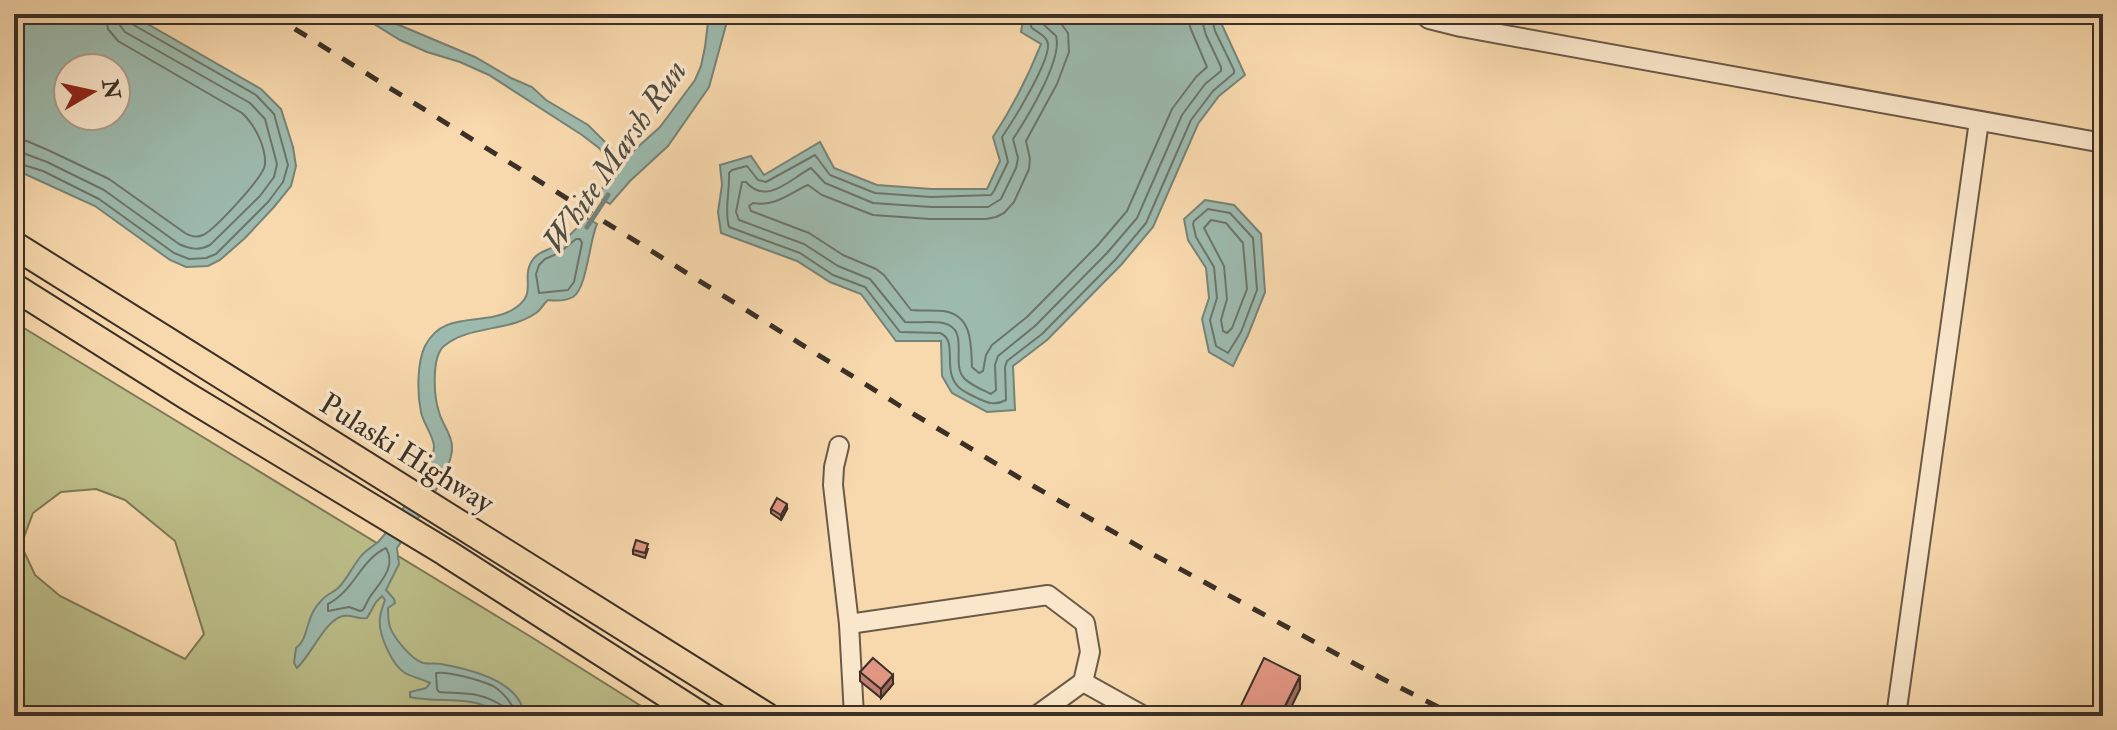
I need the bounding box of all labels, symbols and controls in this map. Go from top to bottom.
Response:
north arrow [52,52,132,132]
water label: White Marsh Run [534,53,696,260]
text: N [95,76,126,101]
street label: Pulaski Highway [313,385,501,522]

